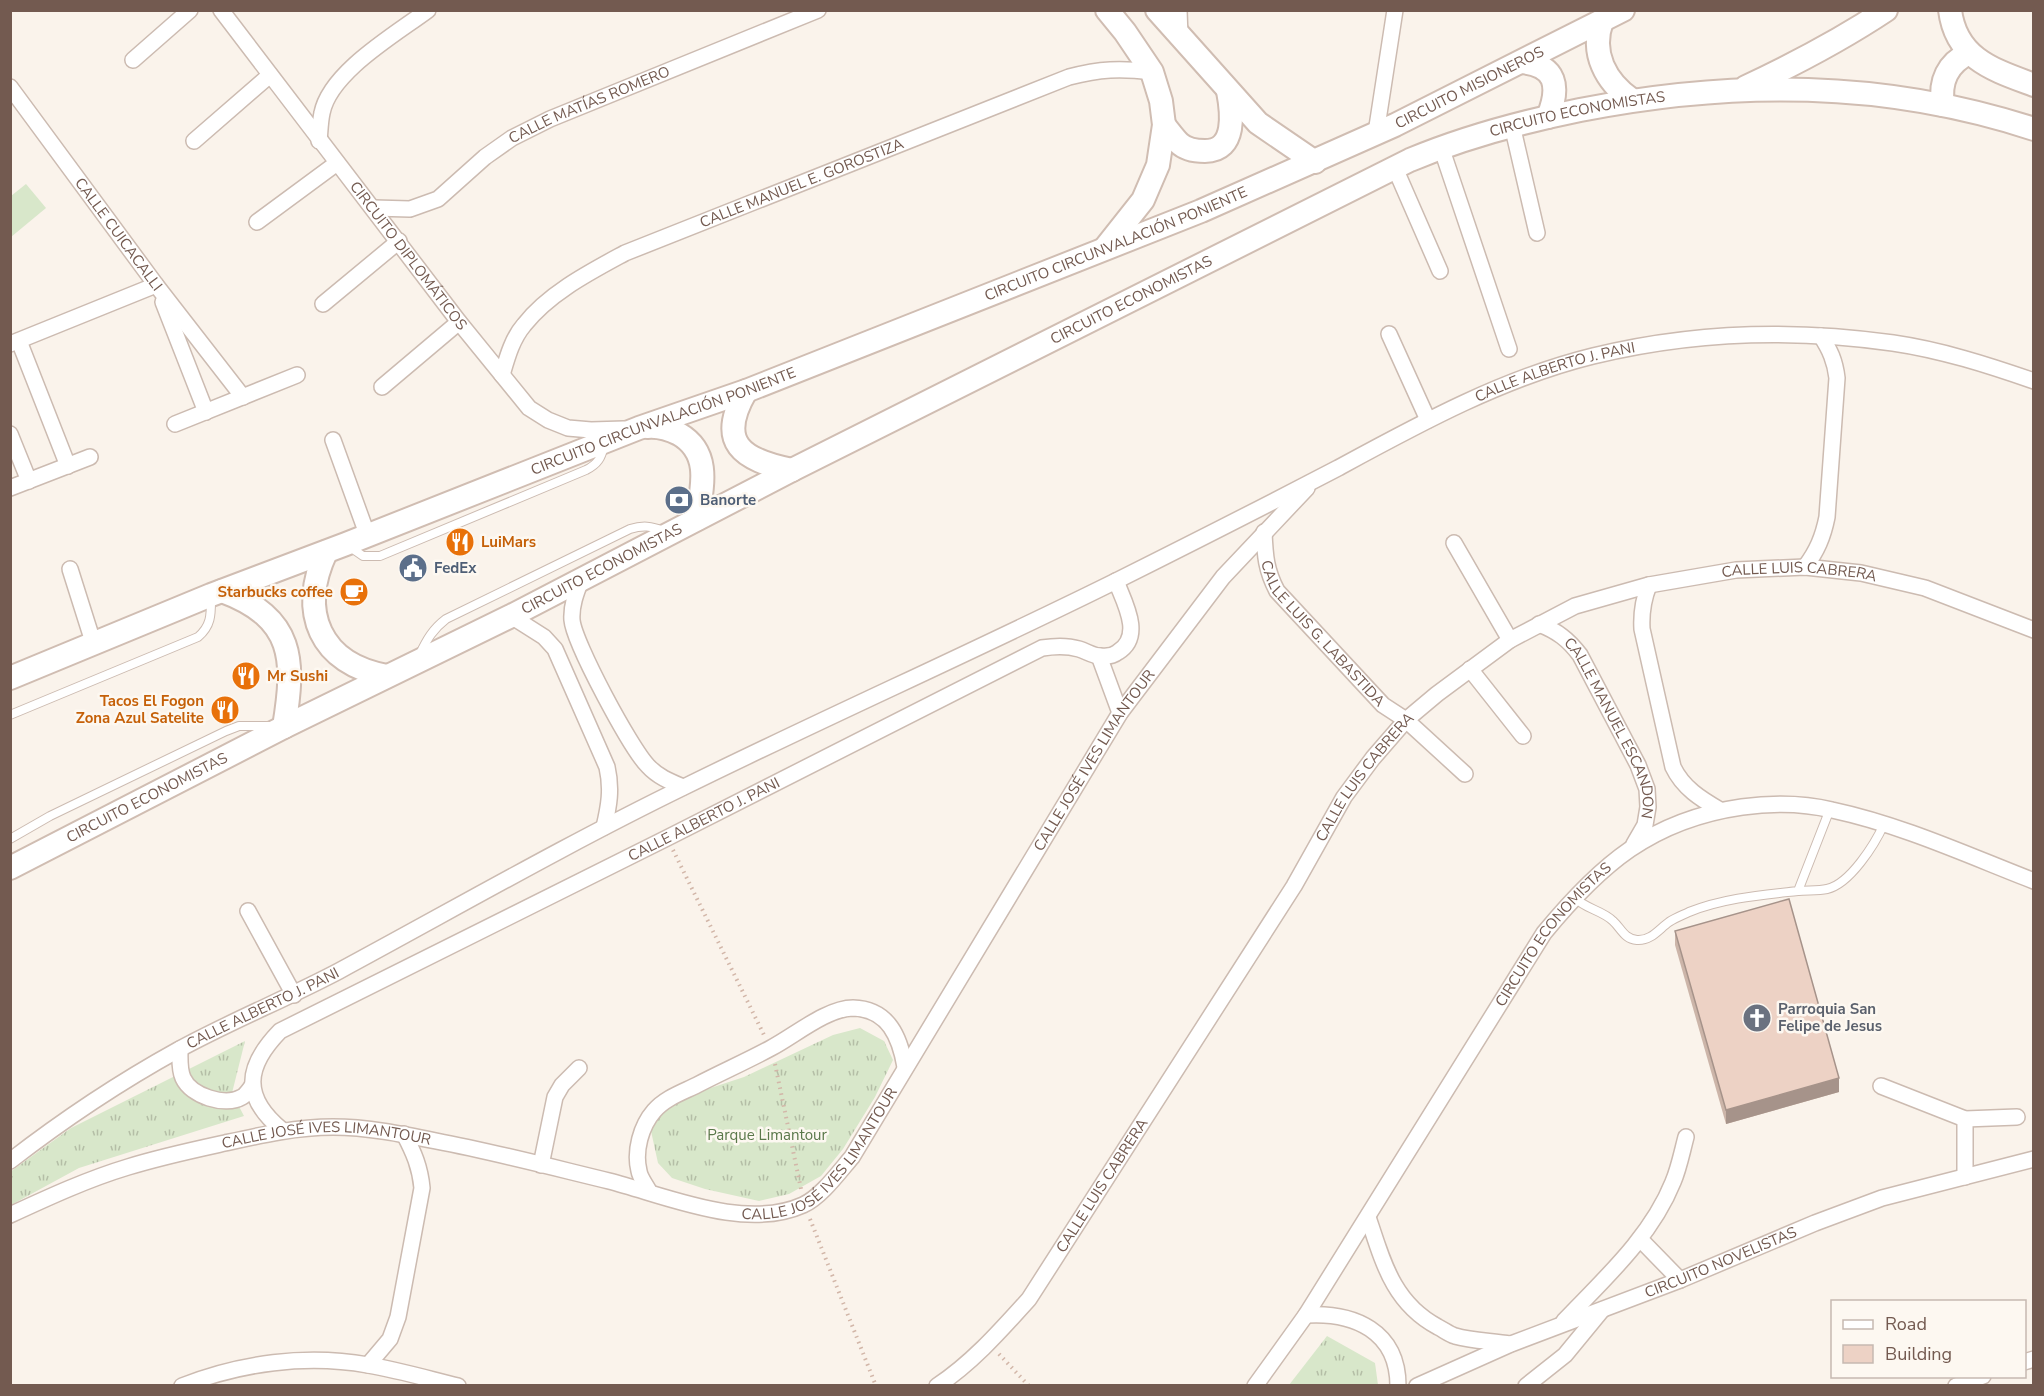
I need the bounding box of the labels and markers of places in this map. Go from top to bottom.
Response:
bank icon: Banorte [663,484,695,516]
place label: Banorte [700,490,756,510]
restaurant icon: LuiMars [444,526,476,558]
place label: LuiMars [481,532,536,552]
public building icon: FedEx [397,552,429,584]
place label: FedEx [434,558,477,578]
cafe icon: Starbucks coffee [338,576,370,608]
place label: Starbucks coffee [218,582,333,602]
restaurant icon: Mr Sushi [230,660,262,692]
place label: Mr Sushi [267,666,328,686]
place label: Tacos El Fogon Zona Azul Satelite [76,691,204,728]
restaurant icon: Tacos El Fogon Zona Azul Satelite [209,694,241,726]
place label: Parroquia San Felipe de Jesus [1778,999,1882,1036]
church icon: Parroquia San Felipe de Jesus [1741,1002,1773,1034]

